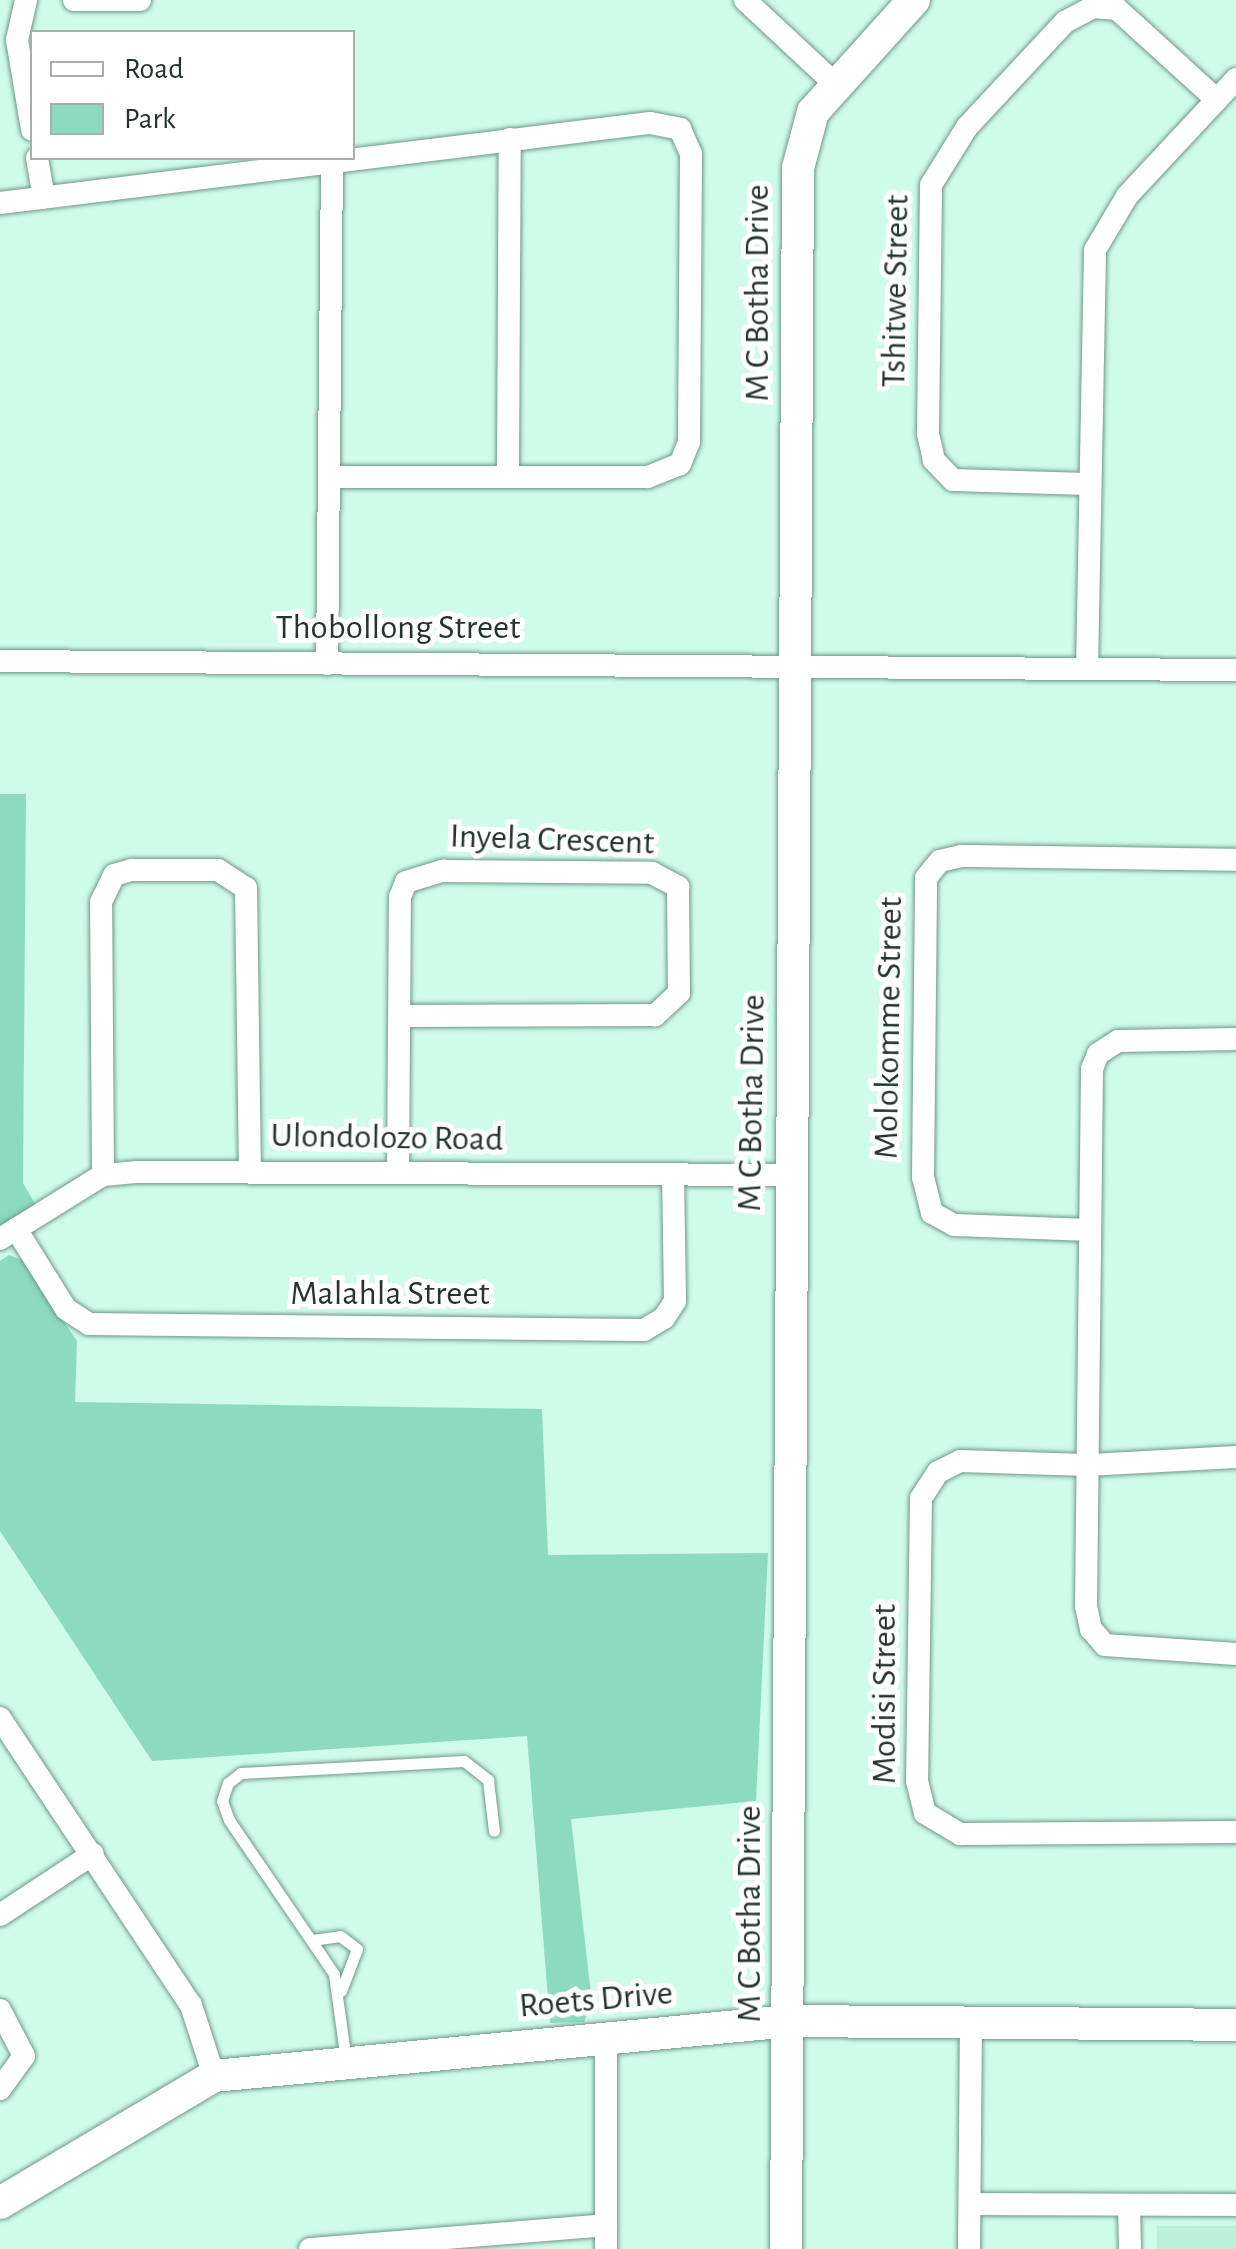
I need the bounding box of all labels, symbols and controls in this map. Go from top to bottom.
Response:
legend [30,30,355,160]
text: Road [124,54,184,84]
text: Park [124,104,176,134]
street label: M C Botha Drive [737,184,779,402]
street label: Tshitwe Street [873,194,919,388]
street label: Thobollong Street [276,607,520,649]
street label: Inyela Crescent [449,815,655,865]
street label: Molokomme Street [866,897,912,1159]
street label: M C Botha Drive [729,994,775,1212]
street label: Ulondolozo Road [270,1115,504,1161]
street label: Malahla Street [290,1273,490,1315]
street label: Modisi Street [864,1604,906,1784]
street label: M C Botha Drive [729,1805,771,2023]
street label: Roets Drive [517,1972,675,2028]

